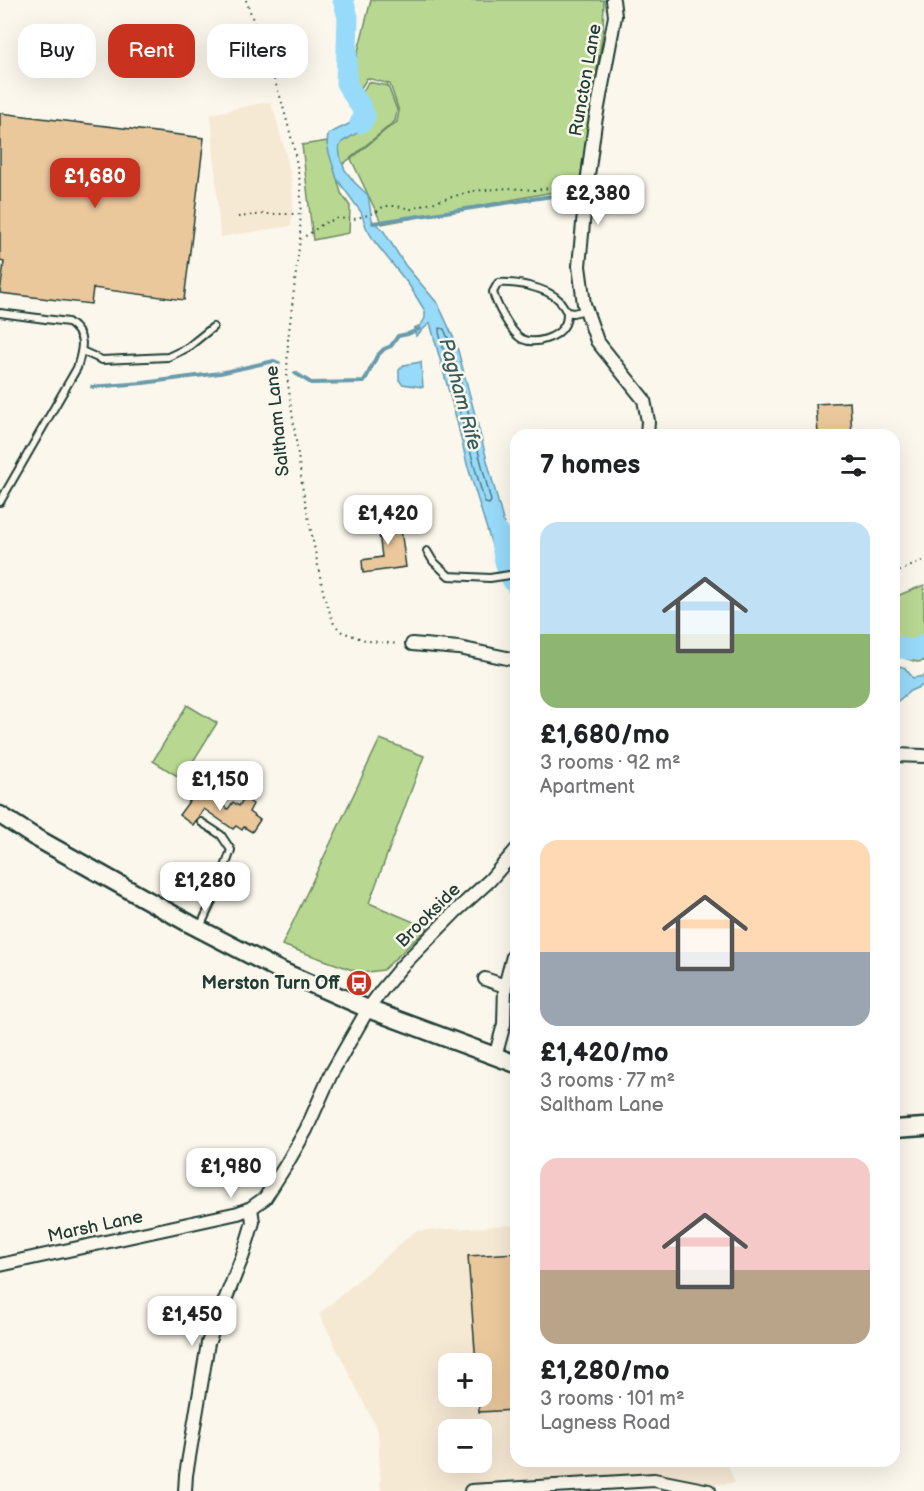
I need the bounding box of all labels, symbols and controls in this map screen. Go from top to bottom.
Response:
street label: Runcton Lane [565,22,606,138]
chip: Buy [18,24,96,78]
chip: Rent [108,24,195,78]
chip: Filters [207,24,308,78]
pin: £1,680 [46,158,144,209]
text: £1,680 [64,165,126,189]
pin: £2,380 [549,175,647,226]
text: £2,380 [565,182,631,206]
water label: Pagham Rife [434,336,487,453]
street label: Saltham Lane [261,364,294,477]
icon: filters [837,449,870,482]
text: 7 homes [540,450,640,481]
pin: £1,420 [339,495,437,546]
text: £1,420 [357,502,419,526]
icon: home [651,561,759,669]
text: £1,680/mo [540,720,670,751]
text: 3 rooms · 92 m² [540,751,681,775]
pin: £1,150 [171,761,269,812]
text: £1,150 [191,768,249,792]
text: Apartment [540,775,635,799]
pin: £1,280 [156,862,254,913]
text: £1,280 [174,869,236,893]
street label: Brookside [392,879,465,952]
icon: home [651,879,759,987]
bus stop icon: Merston Turn Off [344,968,374,998]
place label: Merston Turn Off [202,973,340,994]
text: £1,420/mo [540,1038,669,1069]
text: 3 rooms · 77 m² [540,1069,675,1093]
text: Saltham Lane [540,1093,664,1117]
pin: £1,980 [182,1148,280,1199]
text: £1,980 [200,1155,262,1179]
icon: home [651,1197,759,1305]
street label: Marsh Lane [46,1206,145,1247]
pin: £1,450 [143,1296,241,1347]
text: £1,450 [161,1303,223,1327]
map controls [438,1353,492,1473]
button: + [438,1353,492,1407]
text: £1,280/mo [540,1356,669,1387]
text: 3 rooms · 101 m² [540,1387,685,1411]
text: Lagness Road [540,1411,670,1435]
button: − [438,1419,492,1473]

